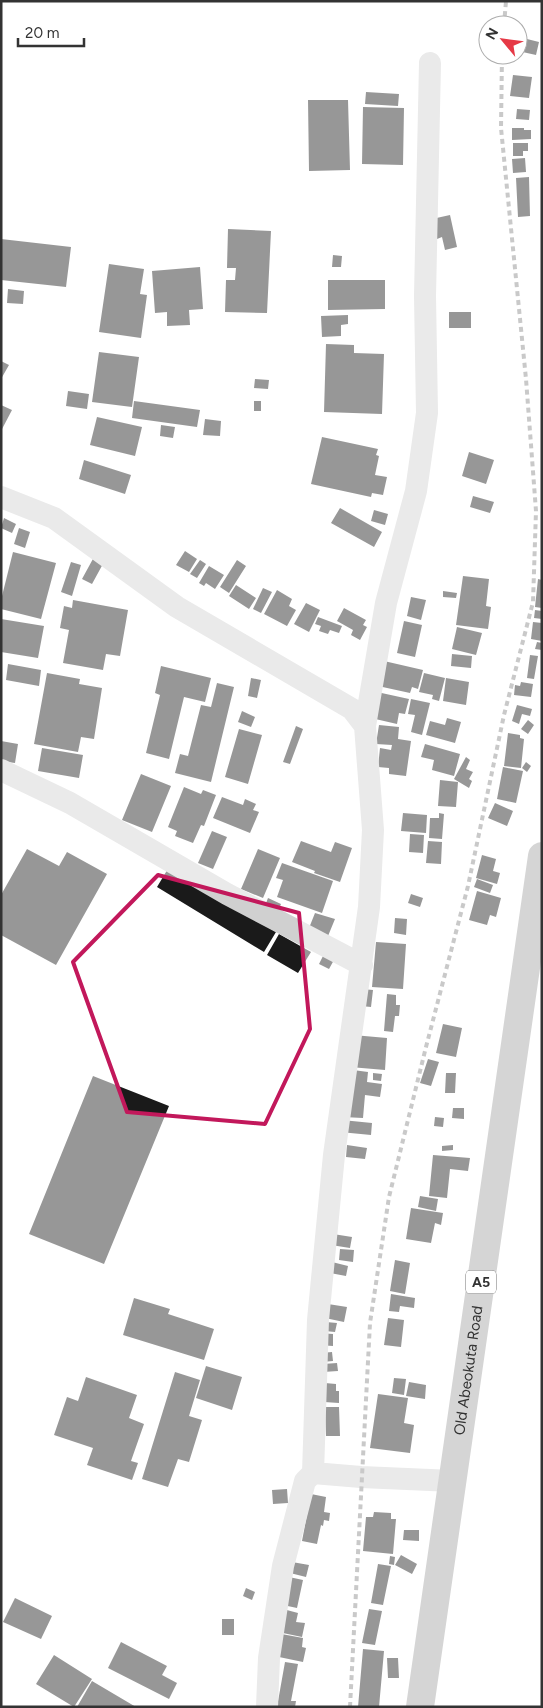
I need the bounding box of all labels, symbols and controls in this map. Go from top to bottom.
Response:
scale bar [18,15,84,47]
north arrow [478,15,528,65]
text: 20 m [25,24,59,42]
text: N [482,25,502,43]
road number: A5 [466,1270,496,1294]
street label: Old Abeokuta Road [450,1305,486,1436]

